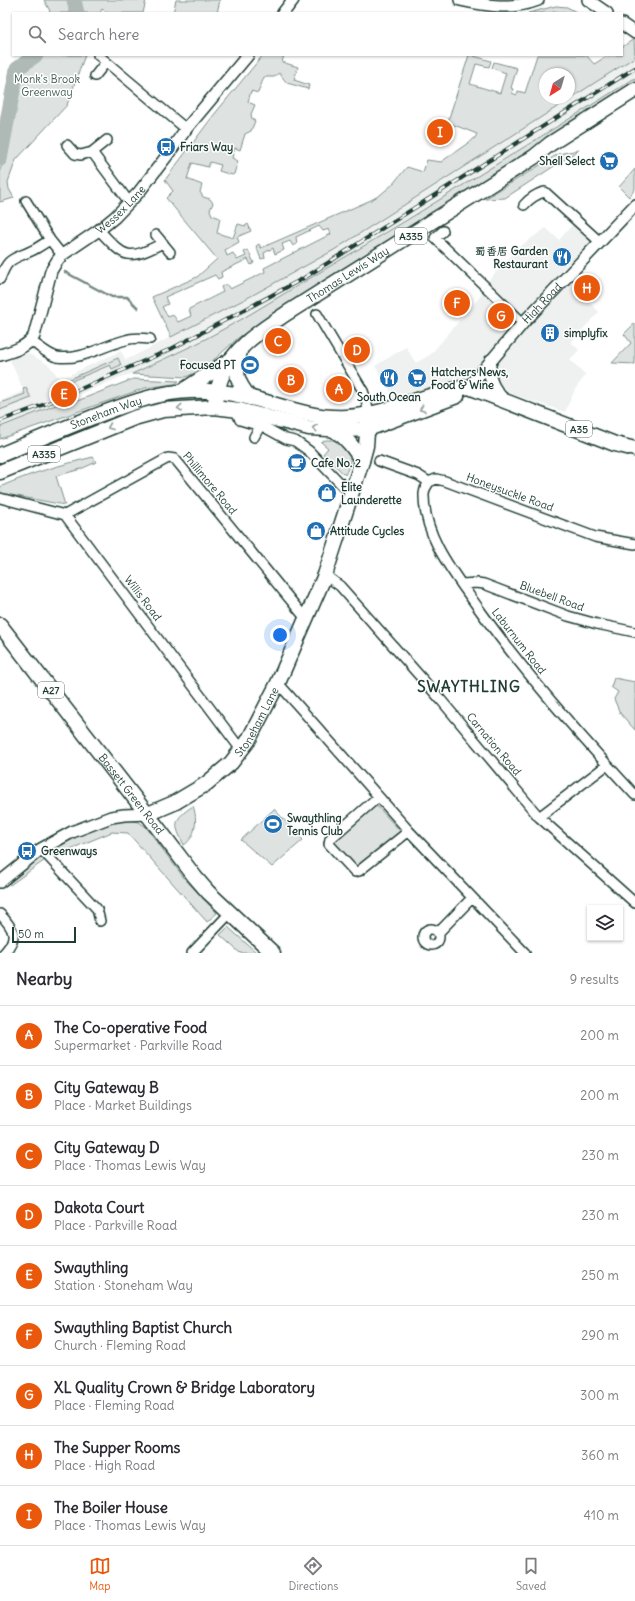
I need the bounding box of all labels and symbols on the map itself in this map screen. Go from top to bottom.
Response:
north arrow [539,68,575,104]
park label: Monk's Brook Greenway [14,72,80,99]
pin: I [427,117,453,147]
bus stop icon: Friars Way [155,136,177,158]
place label: Friars Way [180,140,233,155]
supermarket icon: Shell Select [598,150,620,172]
place label: Shell Select [539,154,595,168]
street label: Wessex Lane [93,182,149,237]
road number: A335 [395,228,427,244]
street label: Thomas Lewis Way [304,243,391,306]
place label: 蜀香居 Garden Restaurant [475,244,549,271]
restaurant icon: 蜀香居 Garden Restaurant [551,246,573,268]
pin: H [574,273,600,303]
street label: High Road [519,279,565,327]
pin: F [444,288,470,318]
pin: G [488,301,514,331]
building icon: simplyfix [539,322,561,344]
pin: C [265,326,291,356]
place label: simplyfix [564,326,608,341]
pin: D [344,335,370,365]
sports icon: Focused PT [239,354,261,376]
place label: Focused PT [180,358,236,372]
pin: B [278,365,304,395]
place label: Hatchers News, Food & Wine [431,365,508,392]
restaurant icon: South Ocean [378,367,400,389]
supermarket icon: Hatchers News, Food & Wine [406,367,428,389]
pin: A [326,374,352,404]
pin: E [51,379,77,409]
place label: South Ocean [357,390,422,404]
street label: Stoneham Way [68,393,143,432]
one-way arrow [177,404,183,413]
one-way arrow [418,405,425,413]
road number: A35 [566,421,592,437]
one-way arrow [107,423,114,431]
one-way arrow [312,424,318,433]
road number: A335 [28,446,60,462]
street label: Phillimore Road [180,449,240,517]
cafe icon: Cafe No. 2 [286,452,308,474]
place label: Cafe No. 2 [311,456,361,470]
street label: Honeysuckle Road [464,470,556,514]
place label: Elite Launderette [341,480,402,507]
shop icon: Elite Launderette [316,482,338,504]
shop icon: Attitude Cycles [305,520,327,542]
place label: Attitude Cycles [330,524,404,539]
street label: Willis Road [121,573,165,624]
street label: Bluebell Road [518,578,587,614]
street label: Laburnum Road [489,605,549,677]
your location [270,625,290,645]
district label: SWAYTHLING [417,677,521,696]
road number: A27 [38,682,64,698]
street label: Stoneham Lane [232,685,282,759]
street label: Carnation Road [464,710,525,779]
street label: Bassett Green Road [96,751,167,837]
place label: Swaythling Tennis Club [287,811,343,838]
sports icon: Swaythling Tennis Club [262,813,284,835]
bus stop icon: Greenways [16,840,38,862]
place label: Greenways [41,844,97,859]
scale bar [12,925,76,944]

